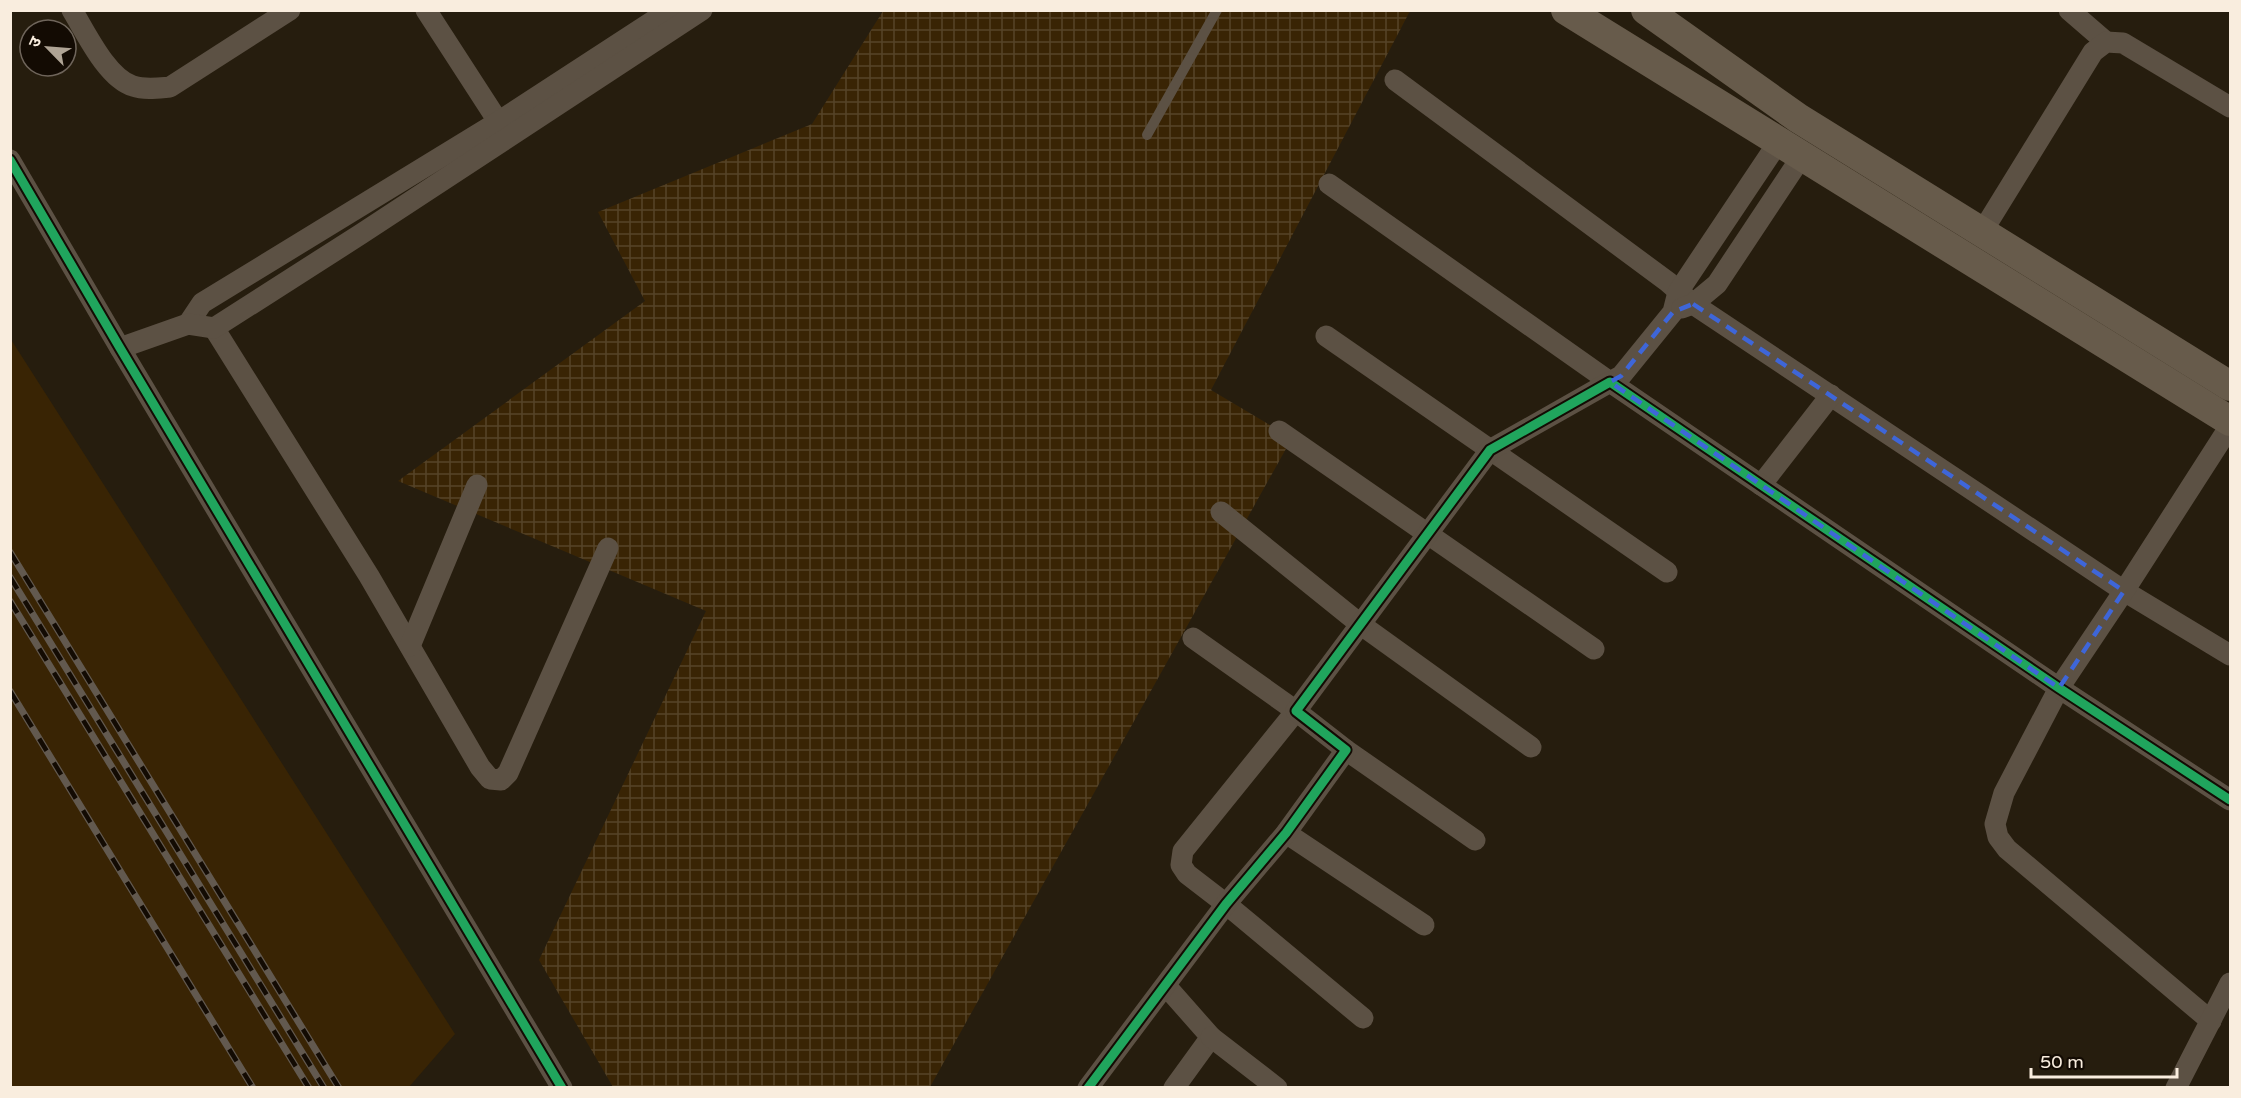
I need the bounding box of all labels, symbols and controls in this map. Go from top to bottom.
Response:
north arrow [18,18,78,78]
text: उ [24,33,47,51]
scale bar [2031,1041,2176,1079]
text: 50 m [2040,1051,2084,1073]

